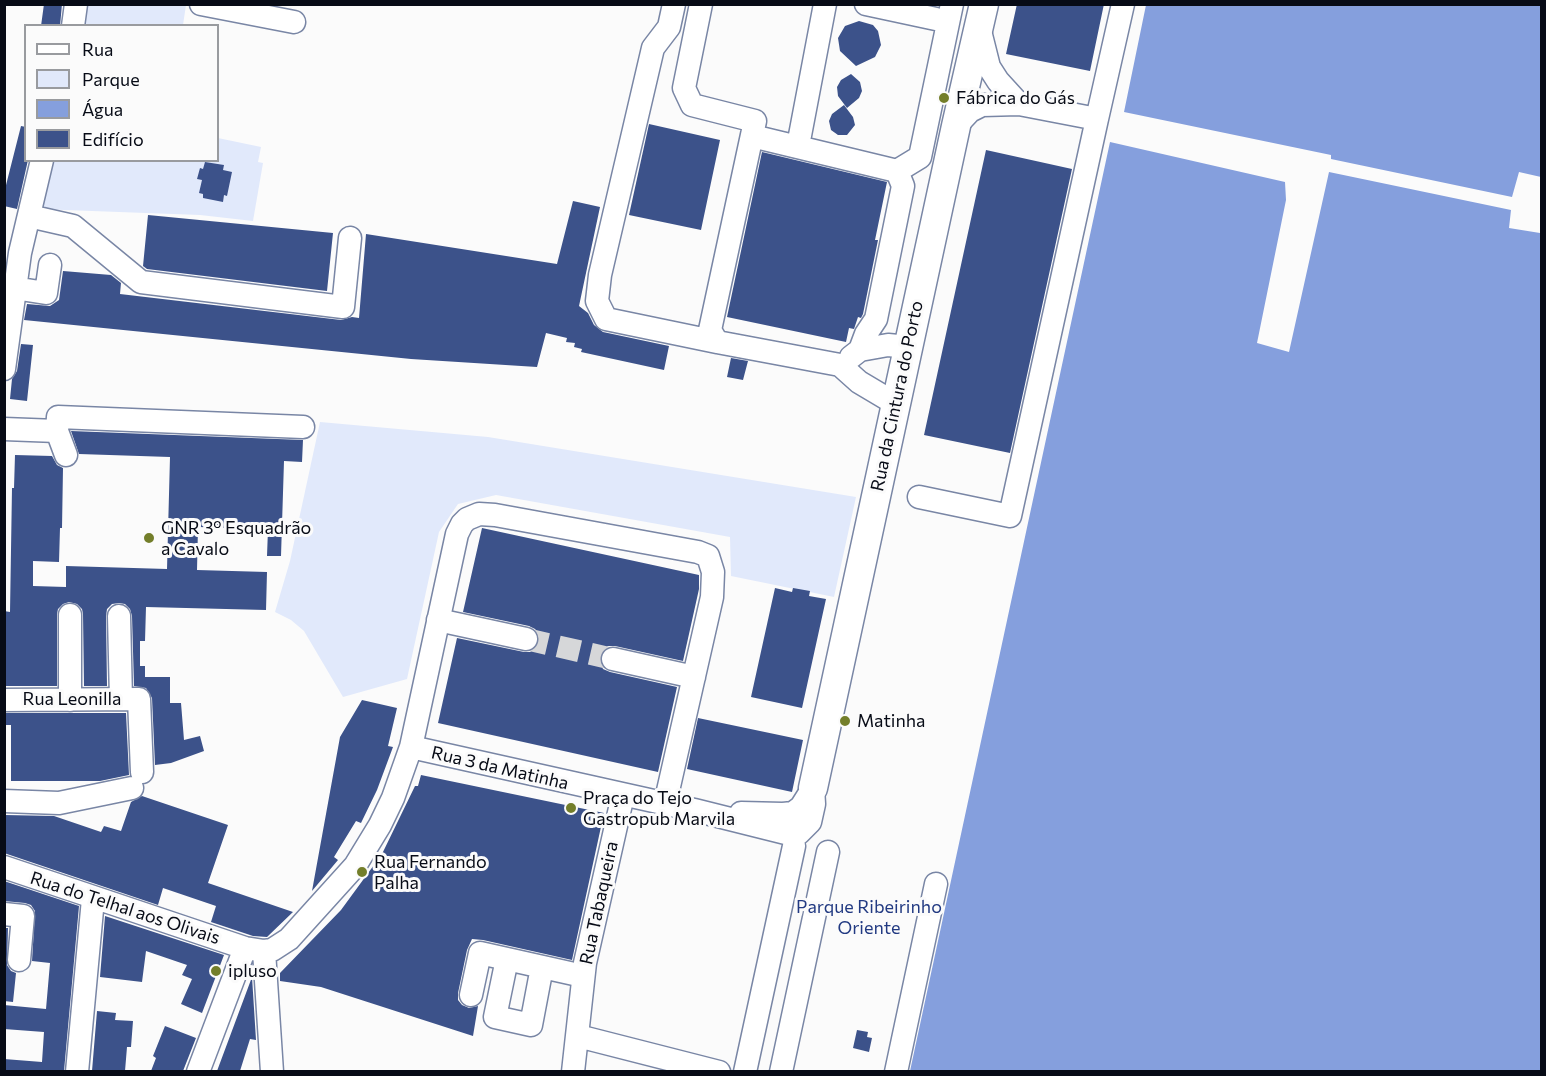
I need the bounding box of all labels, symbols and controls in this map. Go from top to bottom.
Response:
legend [24,24,219,162]
text: Rua [82,38,113,60]
text: Parque [82,68,140,90]
place label: Fábrica do Gás [956,87,1075,109]
marker: Fábrica do Gás [937,91,951,105]
text: Água [82,98,123,120]
text: Edifício [82,128,144,150]
street label: Rua da Cintura do Porto [866,299,928,493]
place label: GNR 3º Esquadrão a Cavalo [161,517,311,560]
marker: GNR 3º Esquadrão a Cavalo [142,531,156,545]
street label: Rua Leonilla [23,688,121,710]
place label: Matinha [857,710,926,732]
marker: Matinha [838,714,852,728]
street label: Rua 3 da Matinha [429,742,571,794]
place label: Praça do Tejo Gastropub Marvila [583,787,735,830]
marker: Praça do Tejo Gastropub Marvila [564,801,578,815]
street label: Rua Tabaqueira [575,839,623,967]
place label: Rua Fernando Palha [374,851,487,894]
marker: Rua Fernando Palha [355,865,369,879]
street label: Rua do Telhal aos Olivais [27,867,223,949]
park label: Parque Ribeirinho Oriente [796,896,942,938]
place label: ipluso [228,960,277,982]
marker: ipluso [209,964,223,978]

